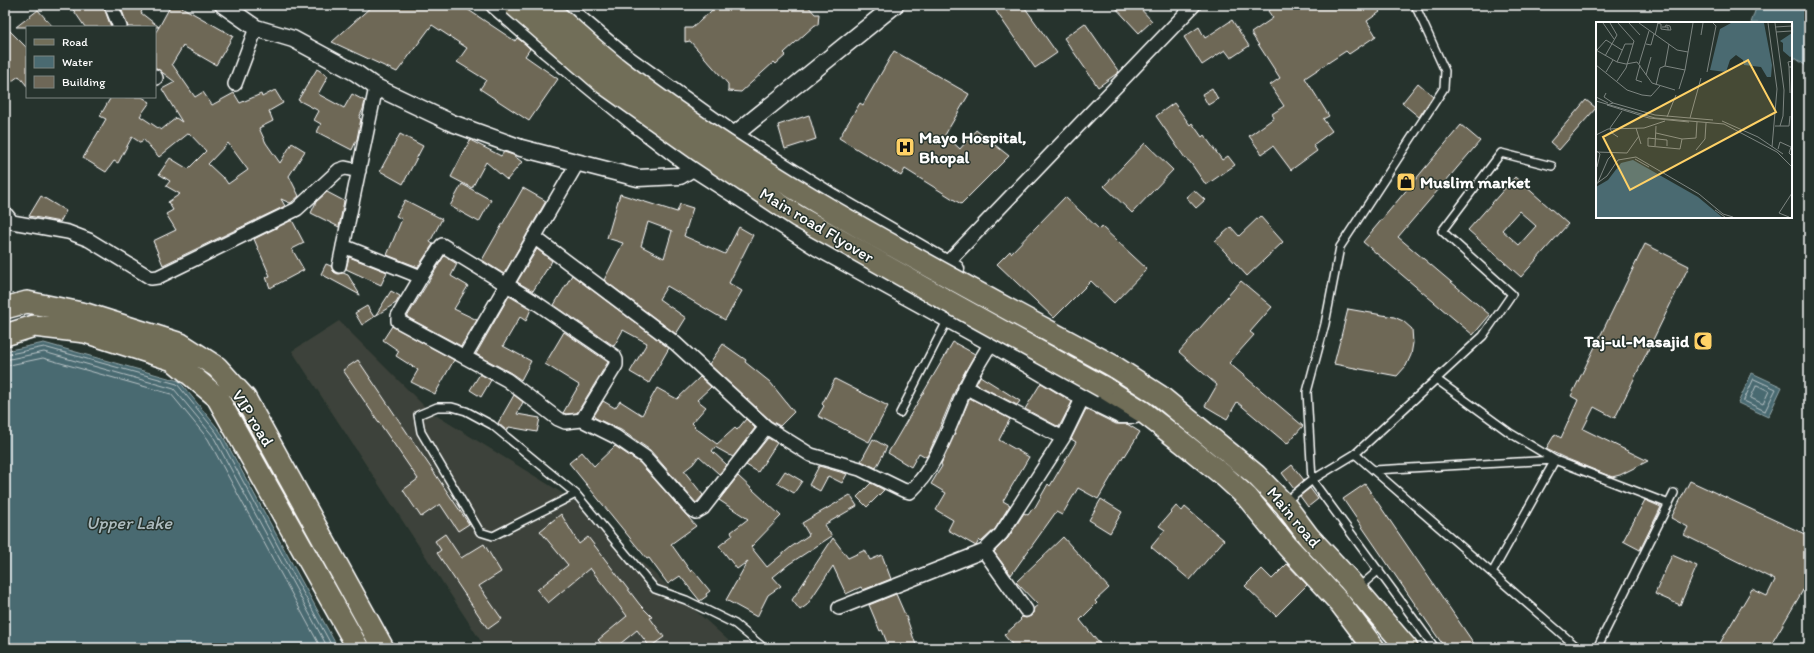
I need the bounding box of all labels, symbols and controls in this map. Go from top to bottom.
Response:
inset map [1596,22,1792,218]
legend [26,26,156,98]
text: Road [62,35,88,49]
text: Water [62,55,93,69]
text: Building [62,75,106,89]
place label: Mayo Hospital, Bhopal [919,127,1026,168]
hospital icon: Mayo Hospital, Bhopal [894,136,916,158]
shop icon: Muslim market [1395,171,1417,193]
place label: Muslim market [1420,172,1531,192]
street label: Main road Flyover [756,183,878,267]
mosque icon: Taj-ul-Masajid [1692,330,1714,352]
place label: Taj-ul-Masajid [1583,331,1690,352]
street label: VIP road [228,386,278,450]
street label: Main road [1263,483,1326,552]
water label: Upper Lake [86,512,173,534]

